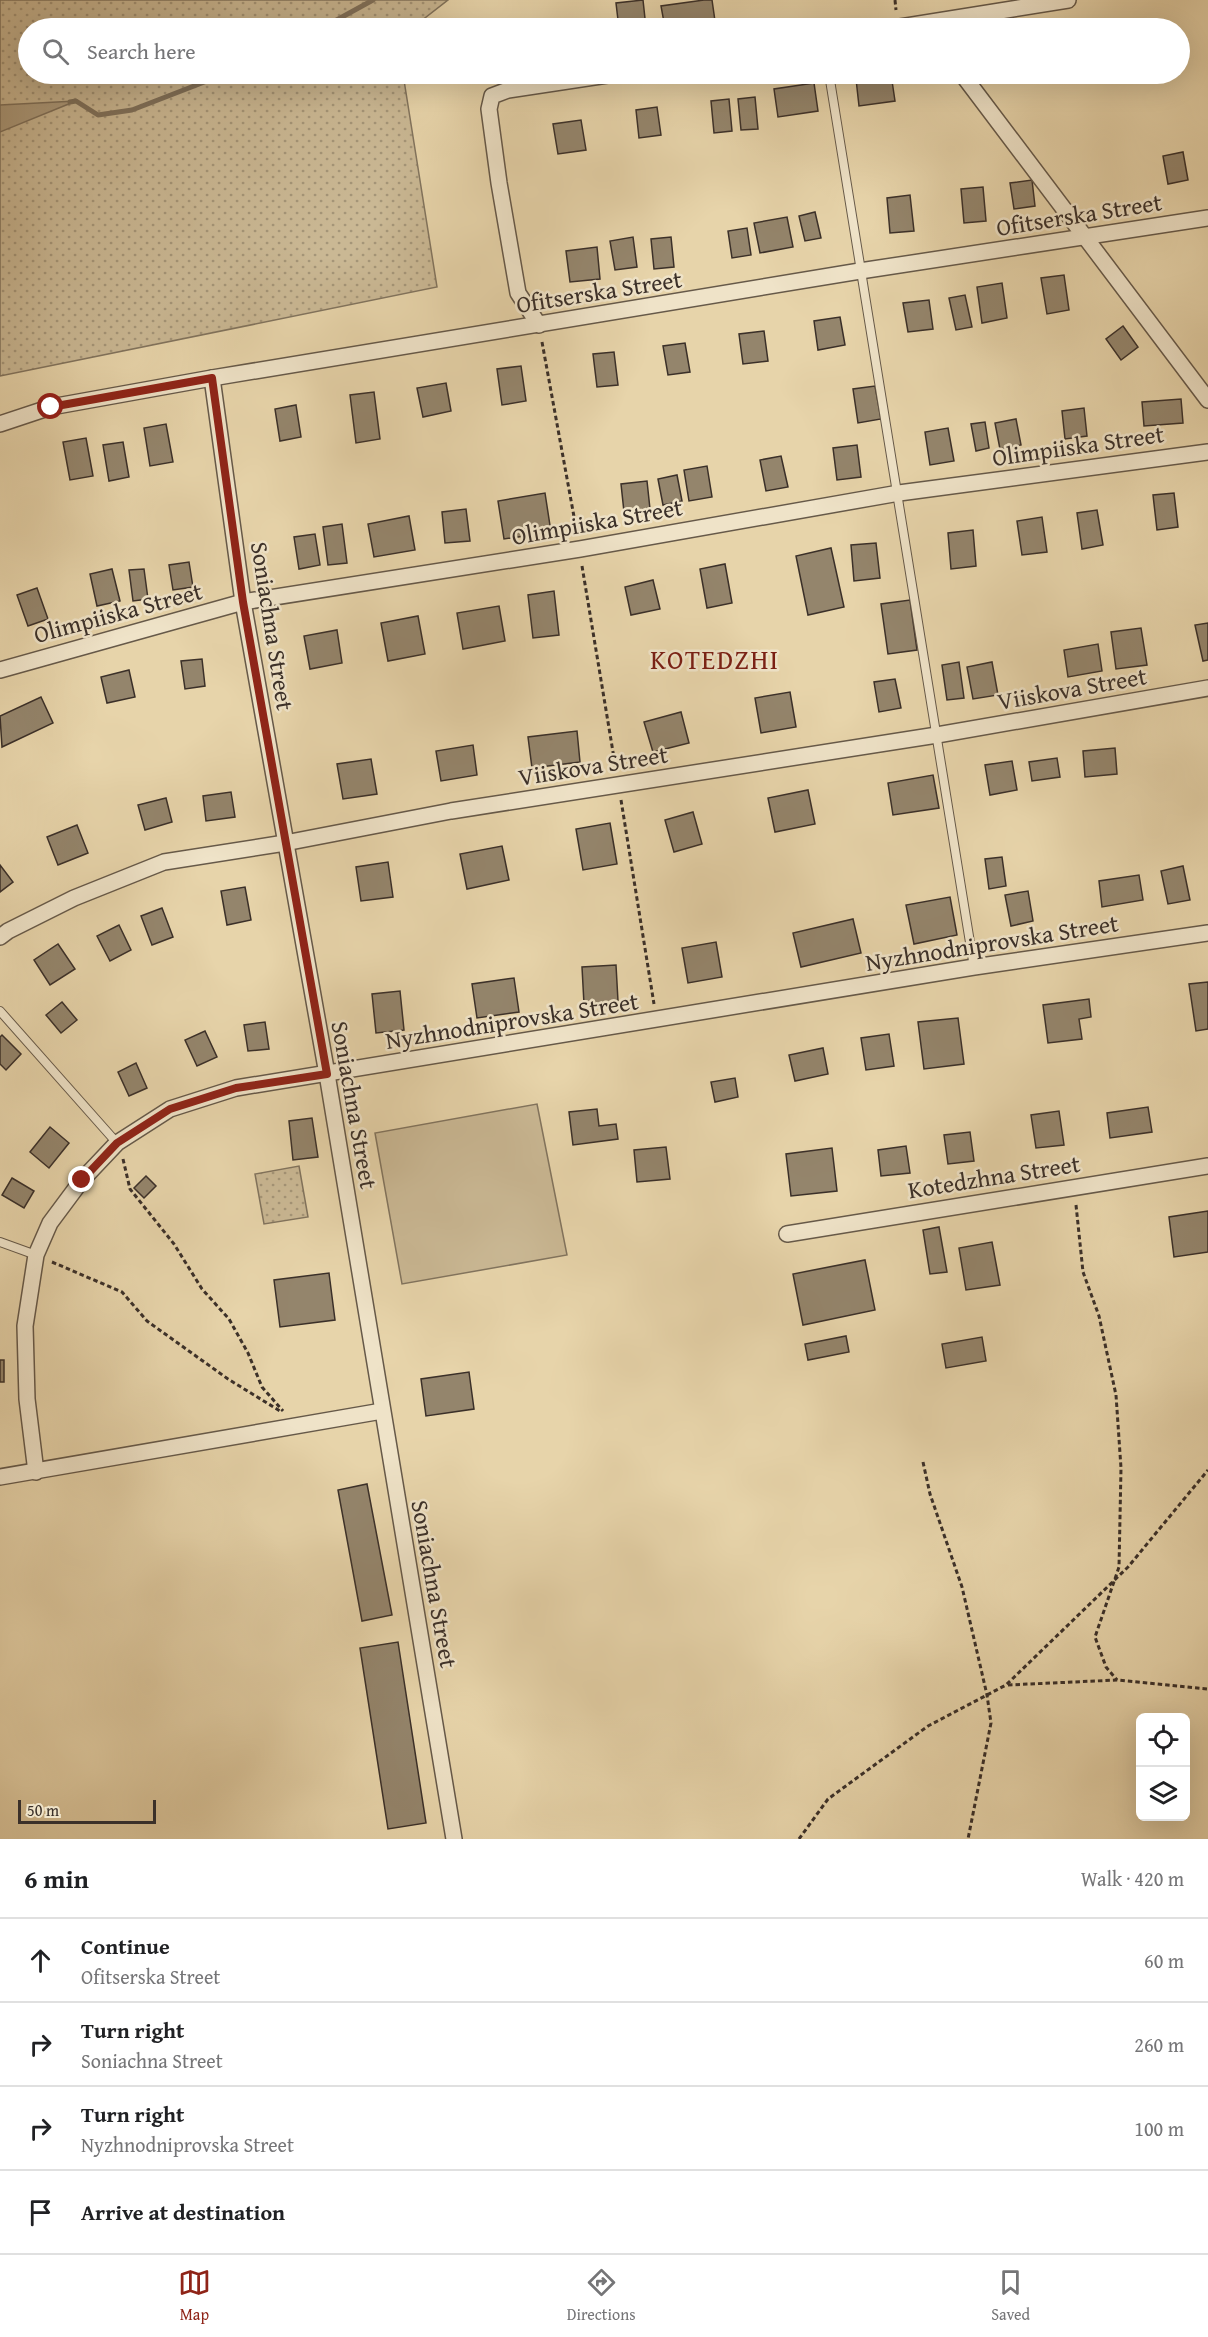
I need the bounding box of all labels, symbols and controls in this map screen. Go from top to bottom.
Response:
search box [18,18,1190,84]
icon: search [39,35,72,68]
text: Search here [87,35,196,67]
street label: Ofitserska Street [994,184,1165,245]
street label: Ofitserska Street [514,261,685,322]
route start [37,393,63,419]
street label: Olimpiiska Street [990,416,1167,475]
street label: Olimpiiska Street [509,489,686,554]
street label: Soniachna Street [242,539,303,713]
street label: Olimpiiska Street [30,573,207,652]
district label: KOTEDZHI [650,639,780,679]
street label: Viiskova Street [995,658,1150,719]
street label: Viiskova Street [516,736,671,795]
street label: Nyzhnodniprovska Street [863,905,1121,980]
street label: Nyzhnodniprovska Street [383,983,641,1058]
street label: Soniachna Street [322,1018,387,1192]
street label: Kotedzhna Street [905,1146,1083,1207]
route end [68,1166,94,1192]
street label: Soniachna Street [402,1497,467,1671]
map controls [1136,1713,1190,1821]
button: locate [1136,1713,1190,1767]
button: layers [1136,1767,1190,1821]
scale bar [18,1797,156,1824]
text: 50 m [27,1798,59,1822]
text: 6 min [24,1859,89,1898]
text: Walk · 420 m [1081,1864,1184,1893]
text: Continue [81,1930,170,1962]
icon: ahead [24,1944,57,1977]
text: 60 m [1144,1946,1184,1975]
text: Ofitserska Street [81,1962,220,1991]
text: Turn right [81,2014,184,2046]
icon: right [24,2028,57,2061]
text: 260 m [1134,2030,1184,2059]
text: Soniachna Street [81,2046,223,2075]
text: Turn right [81,2098,184,2130]
icon: right [24,2112,57,2145]
text: 100 m [1134,2114,1184,2143]
text: Nyzhnodniprovska Street [81,2130,294,2159]
icon: arrive [24,2196,57,2229]
text: Arrive at destination [81,2196,285,2228]
tab: Map [178,2266,211,2326]
tab: Directions [567,2266,636,2326]
tab: Saved [991,2266,1030,2326]

